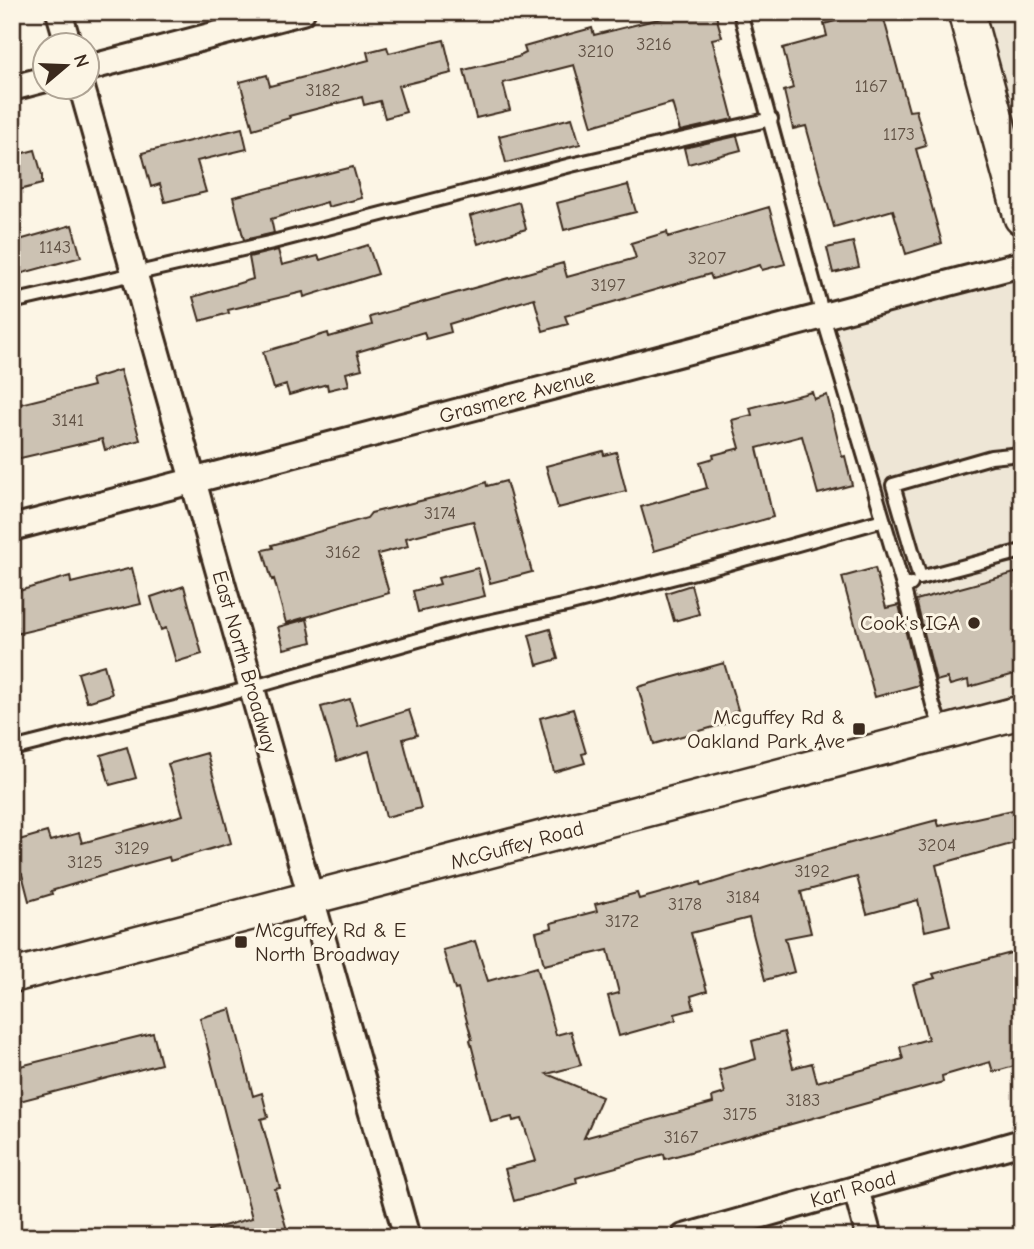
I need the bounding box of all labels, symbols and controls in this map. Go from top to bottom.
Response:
north arrow [32,32,102,102]
house number: 3216 [636,34,672,55]
house number: 3210 [578,41,614,62]
text: N [69,51,94,70]
house number: 1167 [855,76,888,97]
house number: 3182 [306,80,340,101]
house number: 1173 [883,124,915,145]
house number: 1143 [39,237,71,258]
house number: 3207 [688,248,726,269]
house number: 3197 [591,275,626,296]
street label: Grasmere Avenue [437,364,597,428]
house number: 3141 [52,410,84,431]
house number: 3174 [424,503,456,524]
house number: 3162 [325,542,361,563]
street label: East North Broadway [207,568,283,757]
place label: Cook's IGA [860,611,960,635]
marker: Cook's IGA [966,615,982,631]
place label: Mcguffey Rd & Oakland Park Ave [687,705,845,753]
marker: Mcguffey Rd & Oakland Park Ave [851,721,867,737]
street label: McGuffey Road [448,816,586,874]
house number: 3204 [918,835,956,856]
house number: 3129 [114,838,150,859]
house number: 3125 [67,852,103,873]
house number: 3192 [794,861,830,882]
house number: 3184 [726,887,760,908]
house number: 3178 [668,894,702,915]
house number: 3172 [605,911,639,932]
place label: Mcguffey Rd & E North Broadway [255,918,406,966]
marker: Mcguffey Rd & E North Broadway [233,934,249,950]
house number: 3183 [786,1090,820,1111]
house number: 3175 [723,1104,757,1125]
house number: 3167 [664,1127,699,1148]
street label: Karl Road [807,1165,899,1213]

